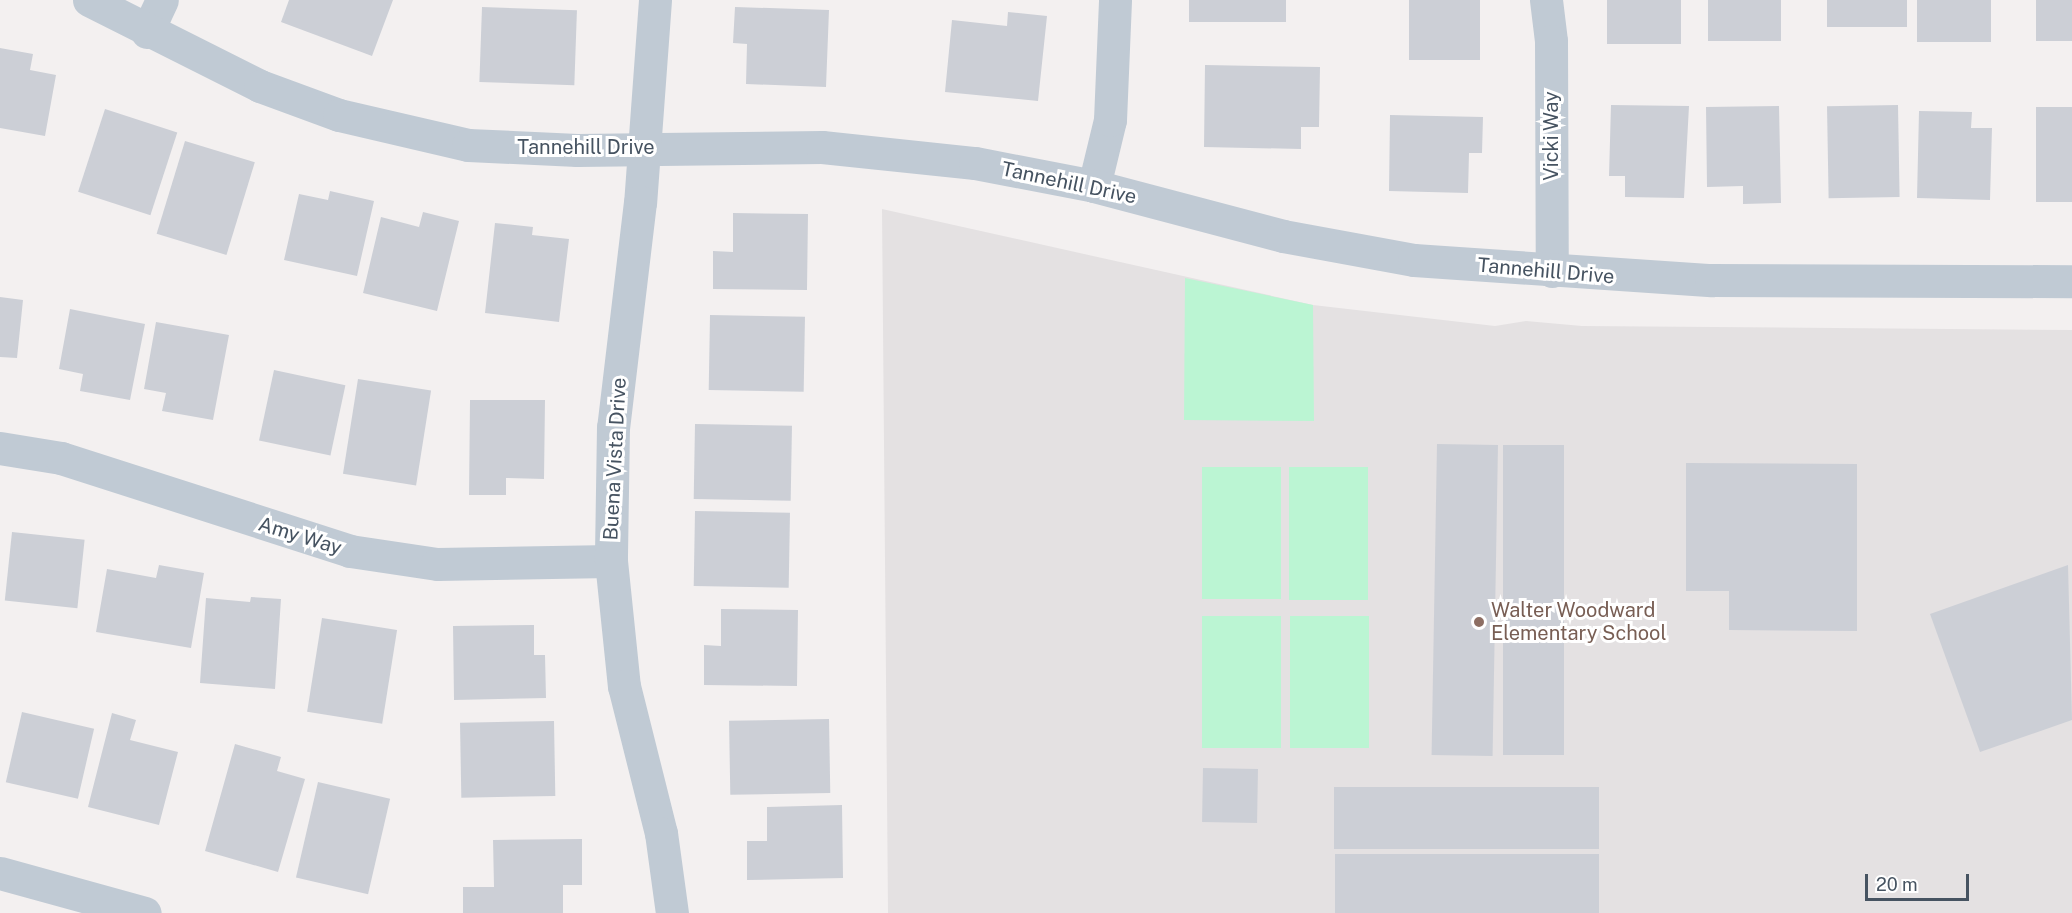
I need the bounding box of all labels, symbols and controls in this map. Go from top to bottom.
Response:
street label: Vicki Way [1539,91,1563,181]
street label: Tannehill Drive [517,135,655,159]
street label: Tannehill Drive [999,157,1139,209]
street label: Tannehill Drive [1477,253,1615,289]
street label: Buena Vista Drive [599,377,631,541]
street label: Amy Way [255,512,345,560]
place label: Walter Woodward Elementary School [1491,598,1667,645]
marker: Walter Woodward Elementary School [1472,615,1486,629]
scale bar [1868,862,1972,900]
text: 20 m [1876,874,1918,895]

